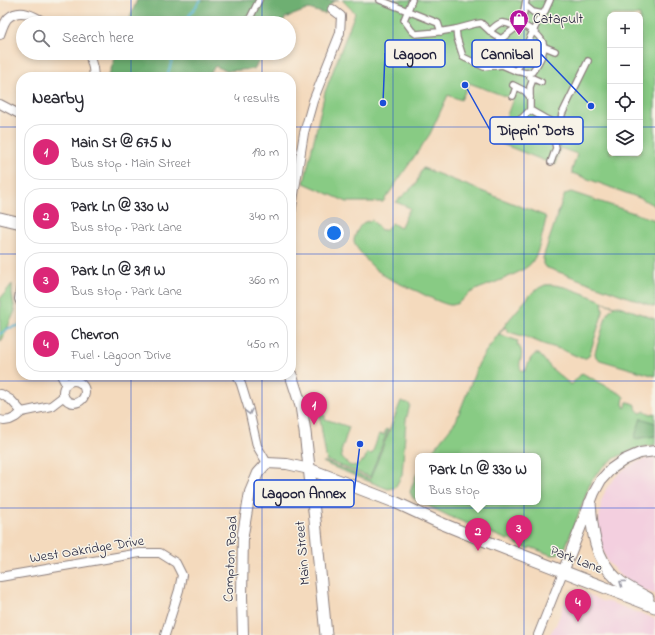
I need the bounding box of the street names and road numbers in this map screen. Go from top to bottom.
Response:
street label: Compton Road [218,515,244,603]
street label: Main Street [290,520,316,586]
street label: West Oakridge Drive [28,530,146,570]
street label: Park Lane [547,540,606,580]

